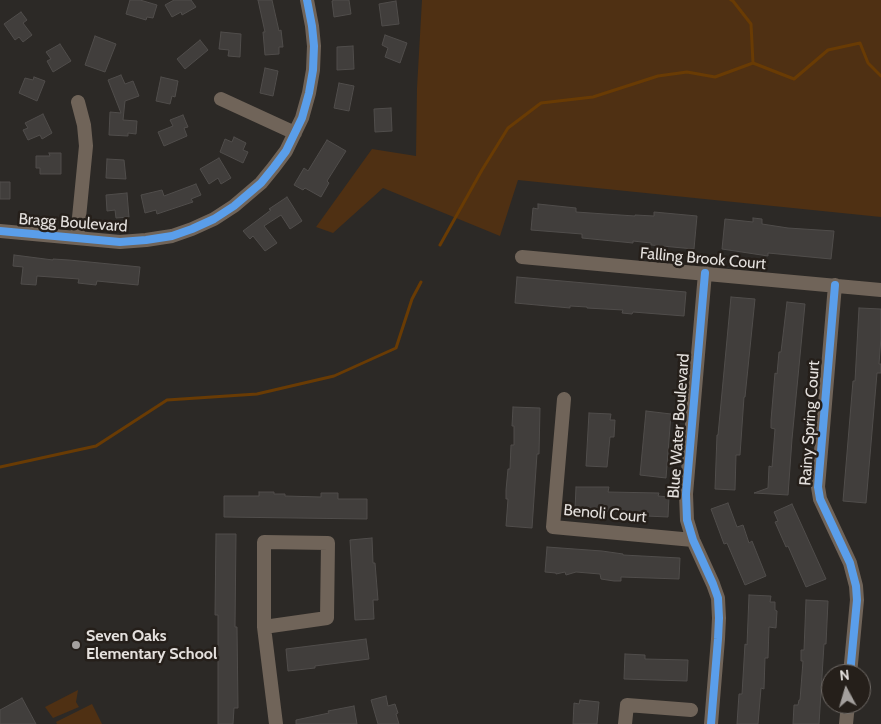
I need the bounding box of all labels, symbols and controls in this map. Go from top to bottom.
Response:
street label: Bragg Boulevard [18,210,128,236]
street label: Falling Brook Court [639,244,767,274]
street label: Blue Water Boulevard [664,353,694,499]
street label: Rainy Spring Court [796,360,824,486]
street label: Benoli Court [563,501,647,527]
place label: Seven Oaks Elementary School [86,626,217,664]
marker: Seven Oaks Elementary School [70,639,82,651]
north arrow [821,664,871,714]
text: N [839,666,850,685]

